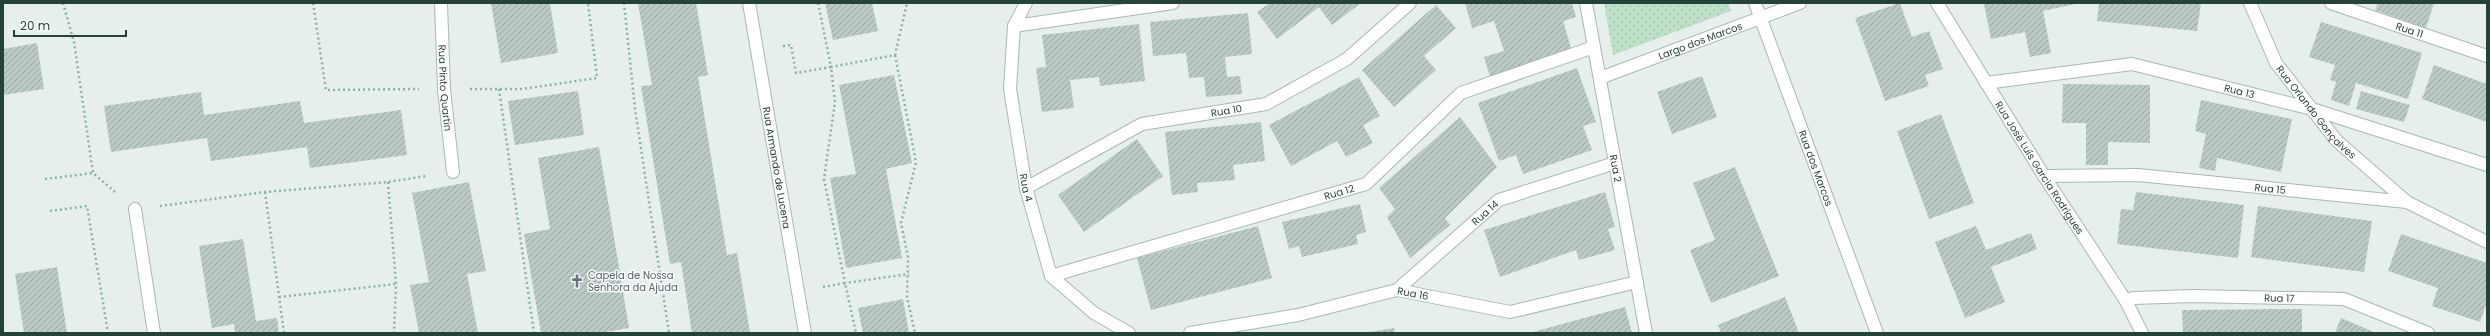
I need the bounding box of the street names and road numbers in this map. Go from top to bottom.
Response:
street label: Largo dos Marcos [1656,18,1744,63]
street label: Rua 11 [2394,18,2425,41]
street label: Rua Pinto Quartin [435,44,456,132]
street label: Rua Orlando Gonçalves [2273,62,2360,162]
street label: Rua 13 [2223,80,2256,102]
street label: Rua José Luís Garcia Rodrigues [1992,98,2088,237]
street label: Rua 10 [1210,100,1243,120]
street label: Rua Armando de Lucena [759,105,795,230]
street label: Rua dos Marcos [1795,128,1837,208]
street label: Rua 2 [1606,153,1626,183]
street label: Rua 4 [1016,173,1037,203]
street label: Rua 15 [2254,179,2287,197]
street label: Rua 12 [1322,180,1356,203]
street label: Rua 14 [1468,197,1501,229]
street label: Rua 16 [1396,283,1430,304]
street label: Rua 17 [2264,290,2295,306]

